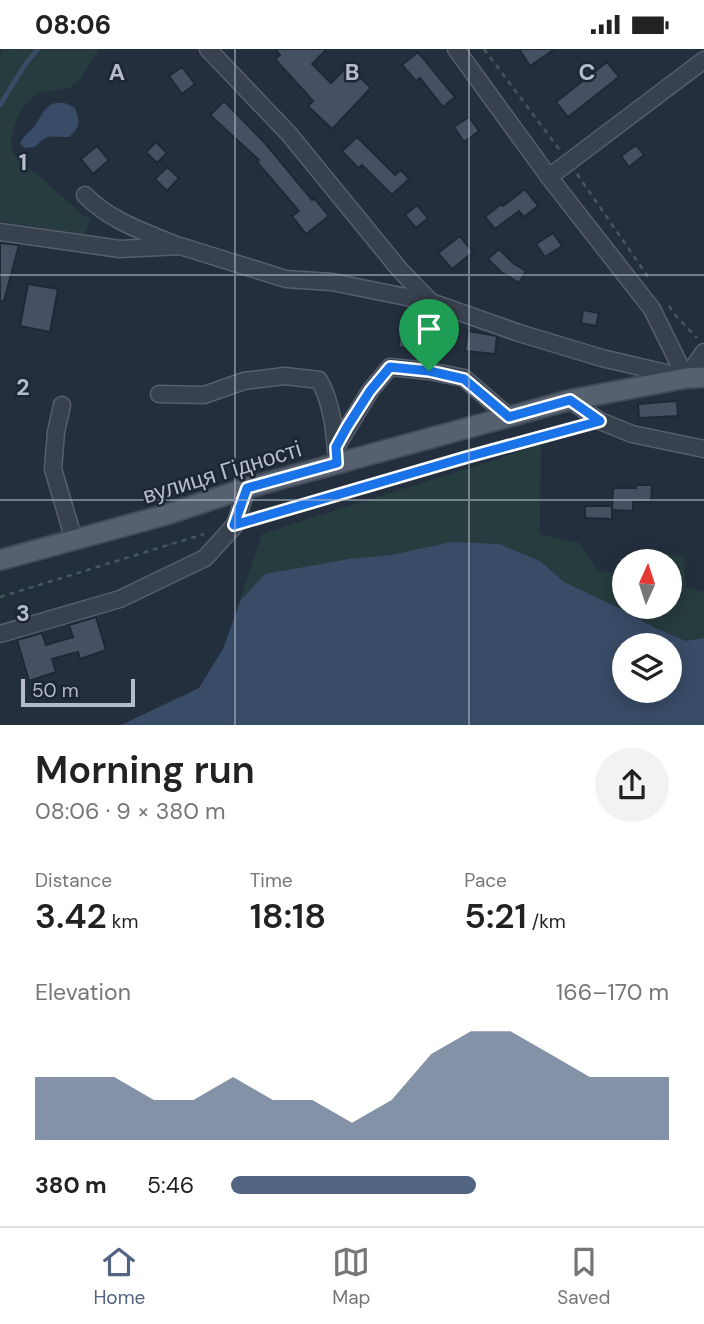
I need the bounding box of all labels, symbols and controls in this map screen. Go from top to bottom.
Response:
text: 08:06 [35,8,111,42]
text: A [109,57,125,87]
text: B [345,57,359,87]
text: C [579,57,595,87]
text: 1 [19,147,27,177]
pin [399,299,459,371]
icon: arrive [410,310,448,348]
text: 2 [16,372,30,402]
street label: вулиця Гідності [139,434,305,510]
north arrow [612,549,682,619]
map controls [612,549,682,703]
text: 3 [16,598,30,628]
button: layers [612,633,682,703]
scale bar [21,677,135,708]
text: 50 m [32,678,79,703]
text: Morning run [35,745,255,795]
button: share [595,748,669,822]
text: 08:06 · 9 × 380 m [35,796,226,826]
text: Distance [35,868,112,893]
text: Time [250,868,293,893]
text: Pace [464,868,507,893]
text: 3.42 [35,893,107,939]
text: 18:18 [250,893,326,939]
text: 5:21 [464,893,527,939]
text: km [107,909,138,934]
text: /km [527,909,566,934]
text: Elevation [35,977,131,1007]
text: 166–170 m [556,977,669,1007]
text: 380 m [35,1170,107,1200]
text: 5:46 [147,1170,194,1200]
tab: Home [93,1243,145,1310]
tab: Map [332,1243,370,1310]
tab: Saved [557,1243,611,1310]

